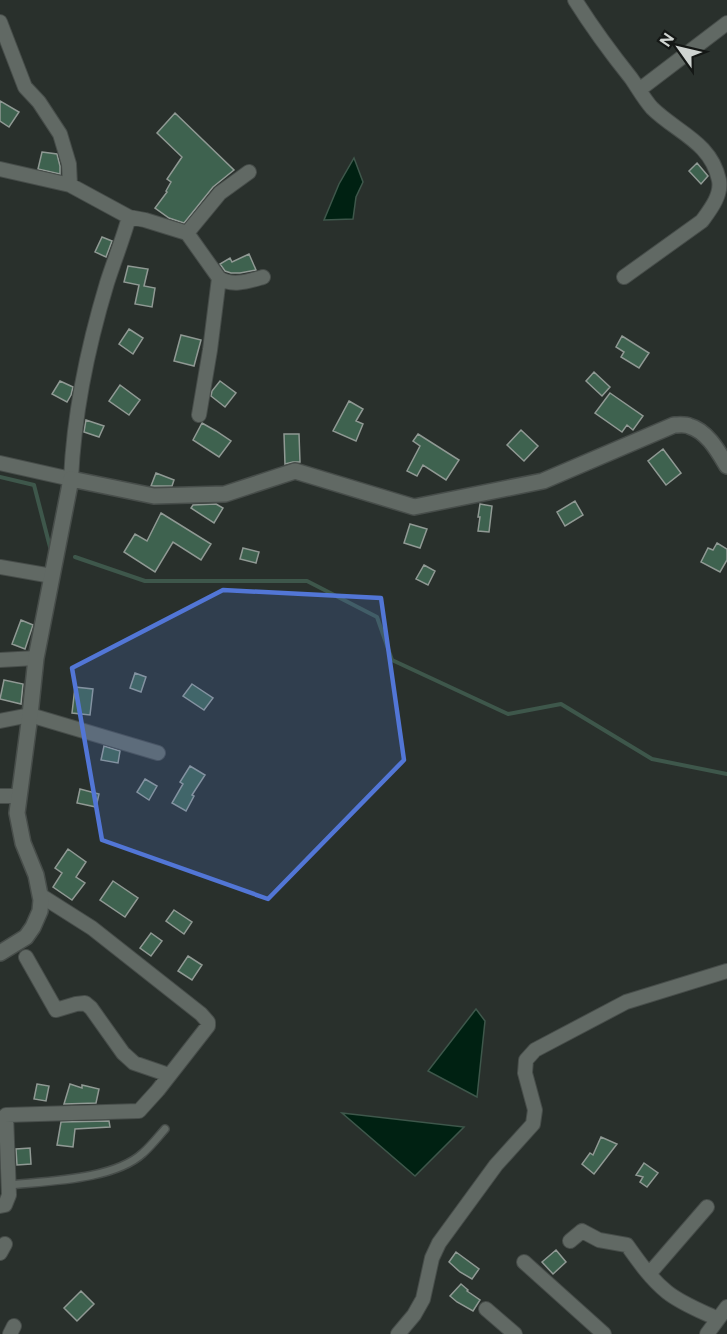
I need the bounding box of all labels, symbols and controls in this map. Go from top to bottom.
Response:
north arrow [649,18,709,78]
text: N [656,29,678,50]

